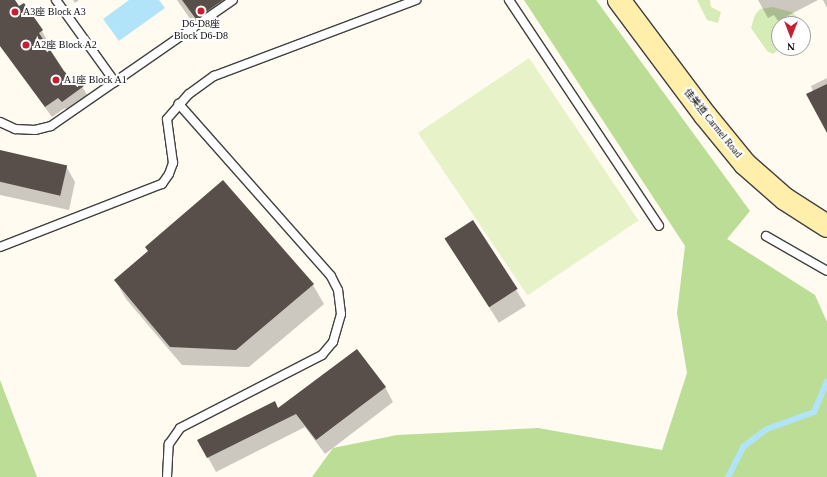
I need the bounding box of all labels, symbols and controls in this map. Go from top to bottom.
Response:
place label: A3座 Block A3 [23,6,86,18]
marker: D6-D8座 Block D6-D8 [196,6,206,16]
marker: A3座 Block A3 [10,7,20,17]
north arrow [771,16,811,56]
place label: D6-D8座 Block D6-D8 [174,17,228,40]
place label: A2座 Block A2 [34,39,97,51]
marker: A2座 Block A2 [21,40,31,50]
text: N [787,41,795,53]
place label: A1座 Block A1 [64,74,127,86]
marker: A1座 Block A1 [51,75,61,85]
street label: 佳美道 Carmel Road [681,86,745,160]

